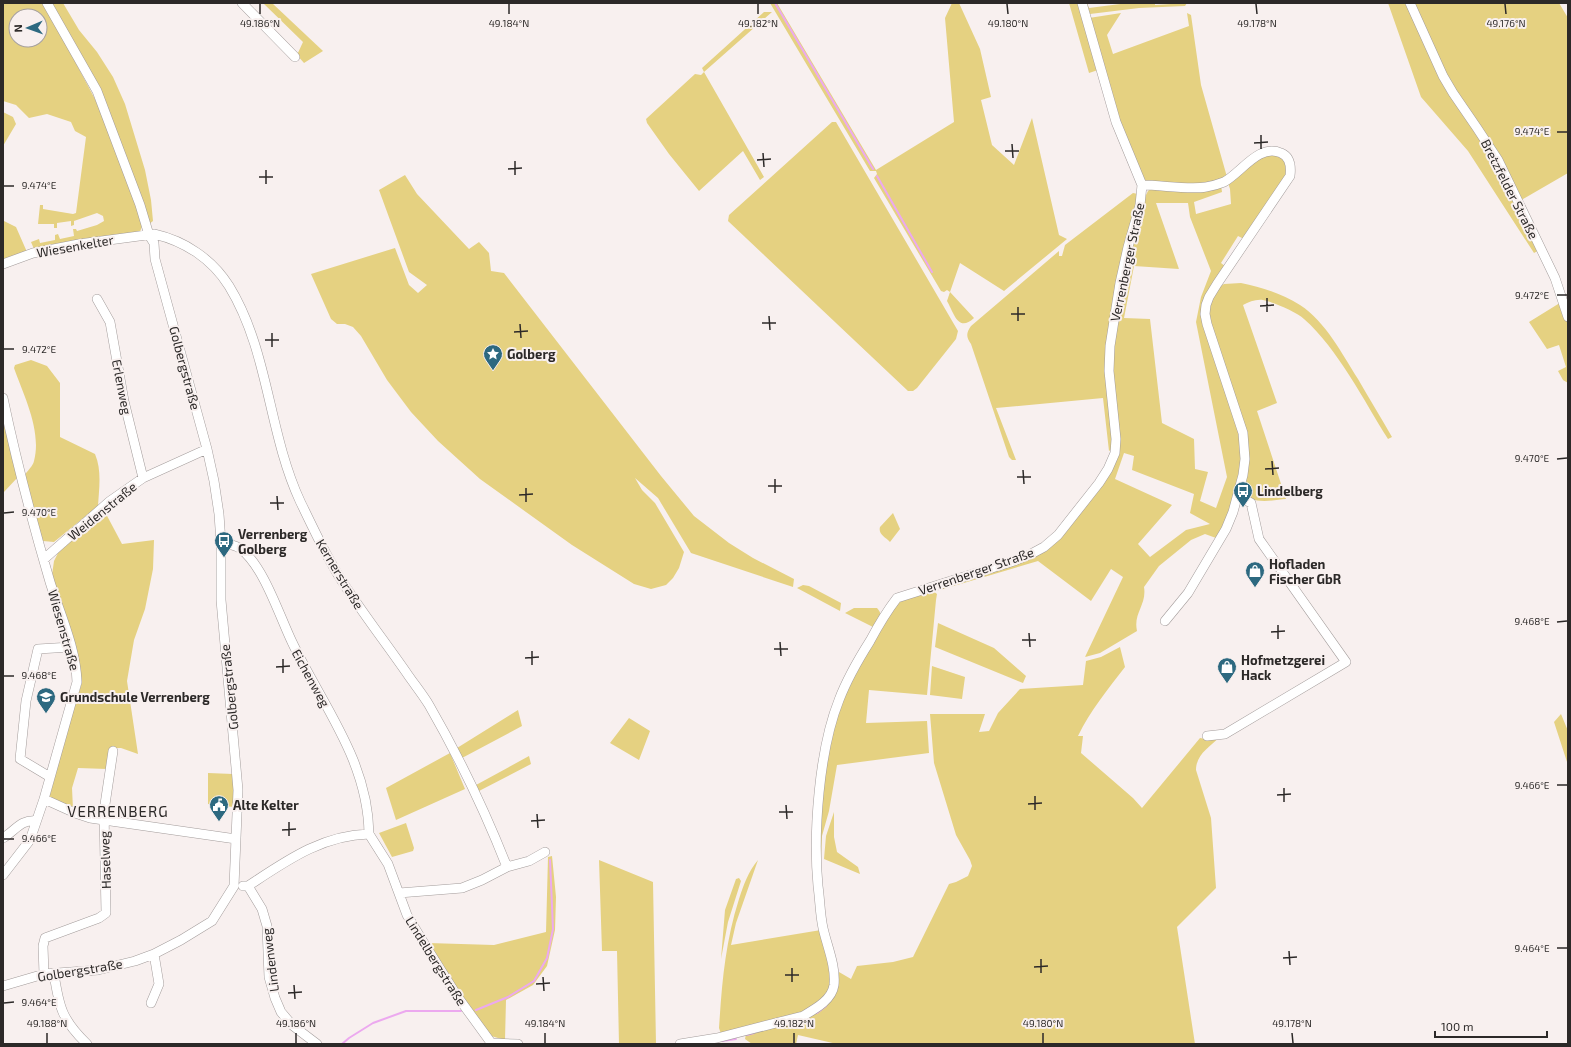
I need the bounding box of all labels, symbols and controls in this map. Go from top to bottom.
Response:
north arrow [8,8,48,48]
text: 49.186°N [240,17,280,29]
text: 49.184°N [489,17,529,29]
text: 49.182°N [738,17,778,29]
text: 49.180°N [988,17,1028,29]
text: 49.178°N [1237,17,1277,29]
text: 49.176°N [1486,17,1526,29]
text: N [11,24,24,33]
text: 9.474°E [1515,125,1550,137]
street label: Bretzfelder Straße [1478,136,1542,242]
text: 9.474°E [22,179,57,191]
street label: Verrenberger Straße [1107,201,1147,323]
street label: Wiesenkelter [35,231,115,261]
text: 9.472°E [1515,289,1549,301]
street label: Golbergstraße [166,324,204,412]
text: 9.472°E [22,343,56,355]
place icon: Golberg [482,343,504,371]
place label: Golberg [507,346,556,362]
street label: Erlenweg [109,358,135,416]
text: 9.470°E [1515,452,1550,464]
street label: Weidenstraße [64,478,140,544]
bus stop icon: Lindelberg [1232,480,1254,508]
place label: Lindelberg [1257,483,1323,499]
text: 9.470°E [22,506,57,518]
place label: Verrenberg Golberg [238,526,308,557]
bus stop icon: Verrenberg Golberg [213,530,235,558]
street label: Kernerstraße [313,536,367,612]
street label: Verrenberger Straße [916,544,1036,598]
place label: Hofladen Fischer GbR [1269,556,1342,587]
shop icon: Hofladen Fischer GbR [1244,560,1266,588]
street label: Wiesenstraße [45,588,83,672]
text: 9.468°E [1514,615,1550,627]
street label: Golbergstraße [217,643,241,731]
street label: Eichenweg [289,646,333,710]
place label: Hofmetzgerei Hack [1241,652,1325,683]
shop icon: Hofmetzgerei Hack [1216,656,1238,684]
text: 9.468°E [21,669,57,681]
school or university icon: Grundschule Verrenberg [35,686,57,714]
place label: Grundschule Verrenberg [60,689,210,705]
text: 9.466°E [1515,779,1550,791]
public building icon: Alte Kelter [208,794,230,822]
place label: Alte Kelter [233,797,299,813]
district label: VERRENBERG [67,802,169,820]
street label: Haselweg [96,831,114,889]
text: 9.466°E [22,832,57,844]
street label: Lindelbergstraße [402,913,470,1009]
street label: Lindenweg [258,927,282,993]
text: 9.464°E [1514,942,1550,954]
street label: Golbergstraße [36,955,124,985]
text: 9.464°E [21,996,57,1008]
scale bar [1435,1013,1547,1039]
text: 49.188°N [27,1017,67,1029]
text: 49.186°N [276,1017,316,1029]
text: 49.184°N [525,1017,565,1029]
text: 49.182°N [774,1017,814,1029]
text: 49.180°N [1023,1017,1063,1029]
text: 49.178°N [1272,1017,1312,1029]
text: 100 m [1441,1019,1473,1033]

